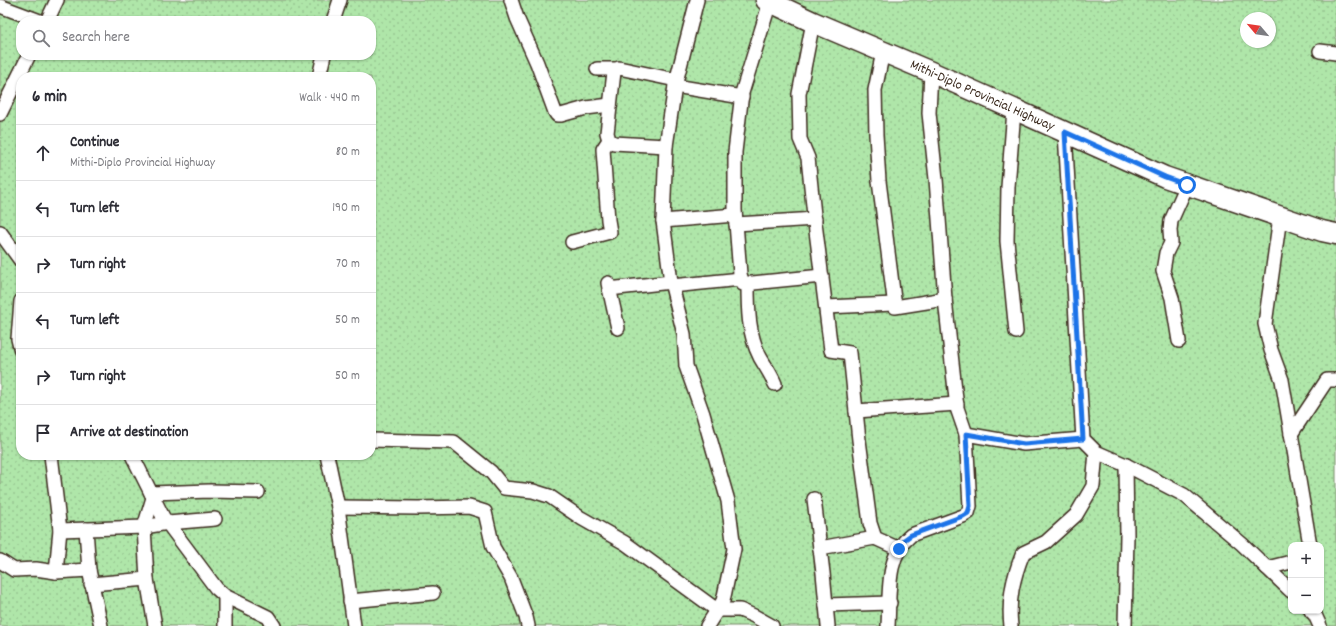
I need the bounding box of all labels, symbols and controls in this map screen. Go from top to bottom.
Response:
north arrow [1240,12,1276,48]
search box [16,16,376,60]
icon: search [30,27,52,49]
text: Search here [62,27,130,49]
street label: Mithi-Diplo Provincial Highway [907,55,1058,137]
text: 6 min [32,86,67,110]
text: Walk · 440 m [299,89,360,108]
text: Continue [70,132,119,154]
icon: ahead [32,142,54,164]
text: 80 m [336,143,360,162]
text: Mithi-Diplo Provincial Highway [70,154,215,173]
route start [1178,176,1196,194]
icon: left [32,198,54,220]
text: Turn left [70,198,119,220]
text: 190 m [332,199,360,218]
icon: right [32,254,54,276]
text: Turn right [70,254,126,276]
text: 70 m [336,255,360,274]
icon: left [32,310,54,332]
text: Turn left [70,310,119,332]
text: 50 m [335,311,360,330]
icon: right [32,366,54,388]
text: Turn right [70,366,126,388]
text: 50 m [335,367,360,386]
icon: arrive [32,422,54,444]
text: Arrive at destination [70,422,188,444]
route end [890,540,908,558]
map controls [1288,542,1324,614]
button: + [1288,542,1324,578]
button: − [1288,578,1324,614]

